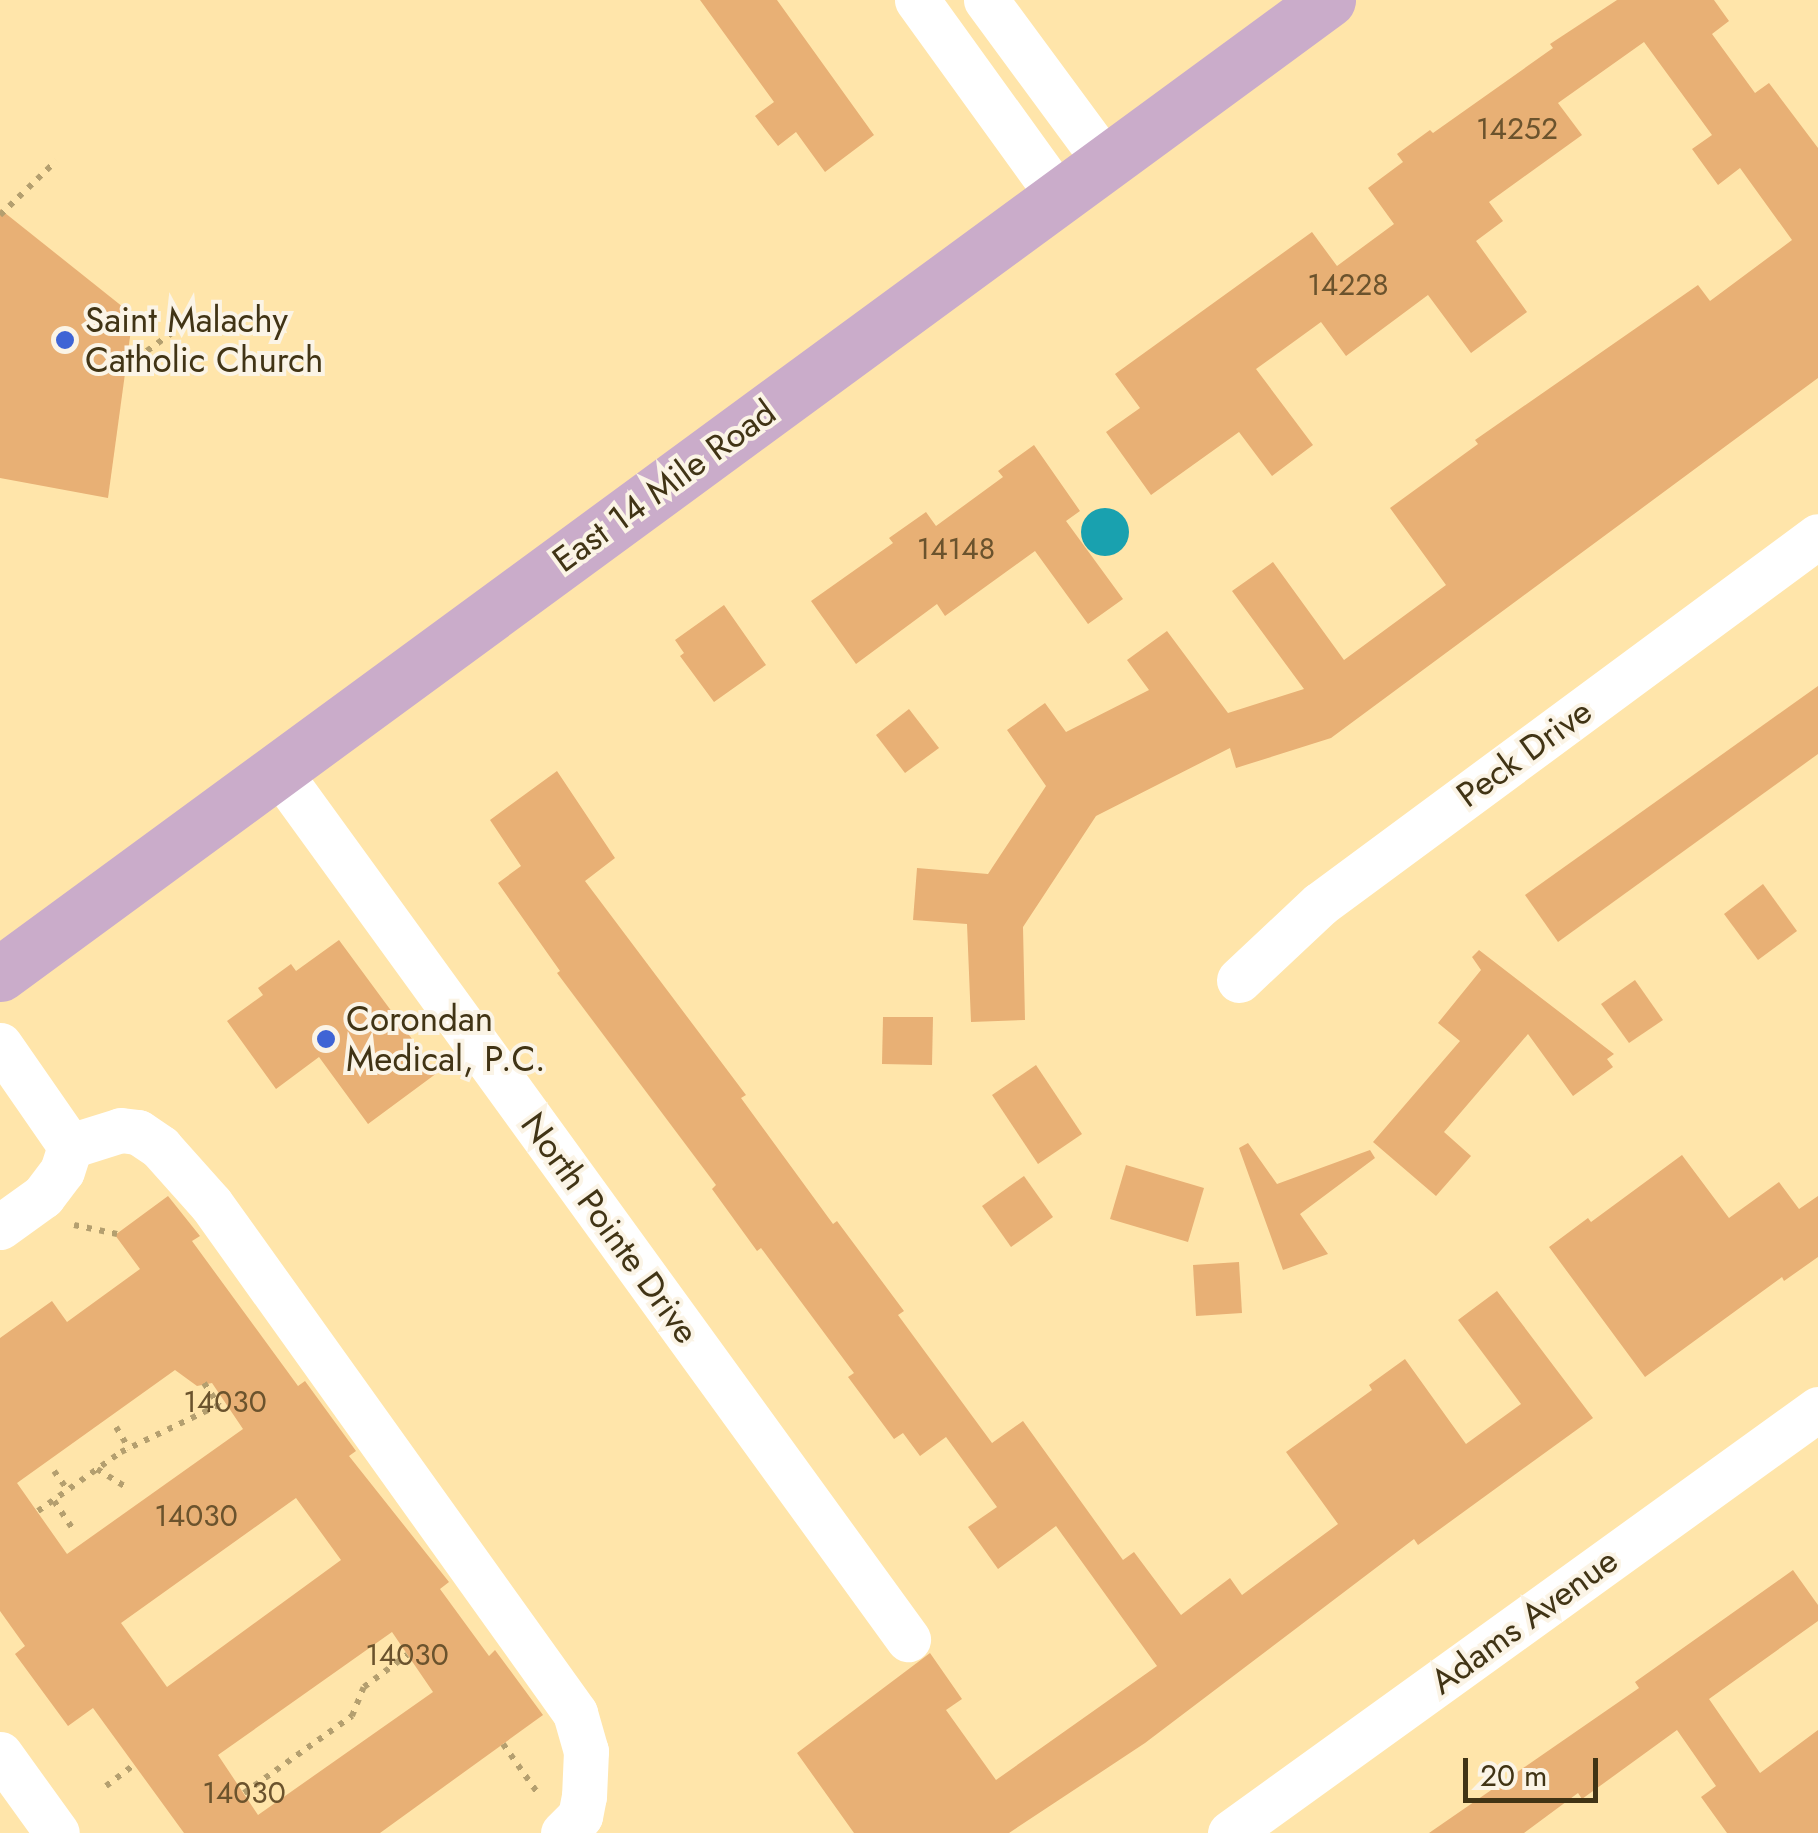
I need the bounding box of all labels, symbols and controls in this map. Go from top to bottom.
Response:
house number: 14252 [1476,111,1558,147]
house number: 14228 [1307,267,1389,303]
place label: Saint Malachy Catholic Church [85,299,323,381]
marker: Saint Malachy Catholic Church [54,329,76,351]
street label: East 14 Mile Road [544,391,784,581]
house number: 14148 [917,531,995,567]
street label: Peck Drive [1448,690,1600,816]
place label: Corondan Medical, P.C. [346,998,545,1080]
marker: Corondan Medical, P.C. [315,1028,337,1050]
street label: North Pointe Drive [512,1104,708,1352]
house number: 14030 [183,1384,267,1420]
house number: 14030 [154,1498,238,1534]
street label: Adams Avenue [1422,1539,1626,1703]
house number: 14030 [365,1637,449,1673]
scale bar [1468,1738,1603,1800]
text: 20 m [1480,1754,1547,1797]
house number: 14030 [202,1775,286,1811]

